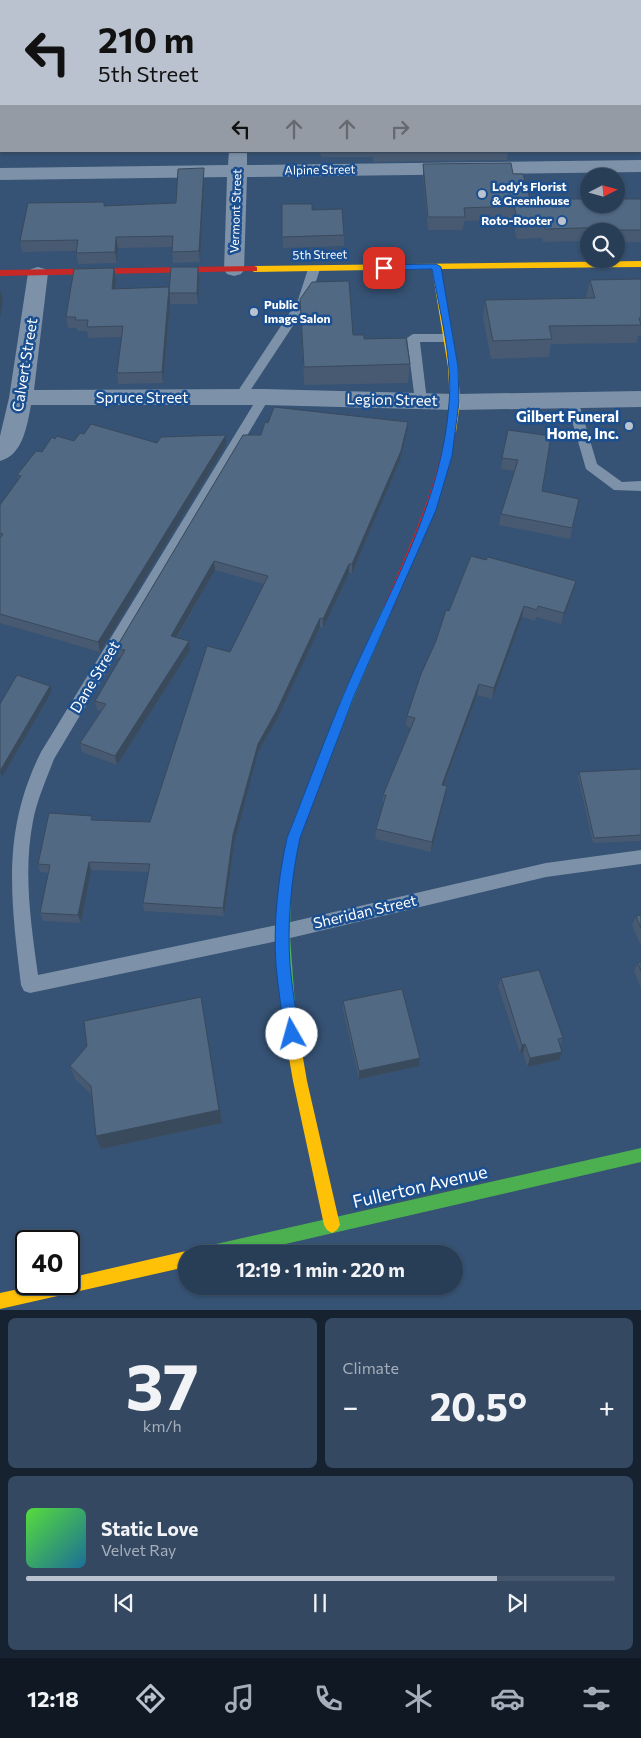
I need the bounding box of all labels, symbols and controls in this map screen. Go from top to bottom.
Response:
text: 210 m [98,17,194,60]
icon: left [15,20,80,85]
text: 5th Street [98,60,199,87]
icon: left [227,115,255,143]
icon: ahead [280,115,308,143]
icon: ahead [333,115,361,143]
icon: right [386,115,414,143]
street label: Alpine Street [284,161,356,177]
north arrow [580,168,625,212]
map controls [580,168,625,268]
street label: Vermont Street [227,169,243,253]
place label: Lody's Florist & Greenhouse [492,179,569,207]
marker: Lody's Florist & Greenhouse [476,188,488,200]
place label: Roto-Rooter [481,213,552,227]
marker: Roto-Rooter [556,215,568,227]
button: search [580,223,625,268]
street label: 5th Street [292,247,348,261]
pin [363,247,405,289]
icon: arrive [370,254,398,282]
place label: Public Image Salon [264,297,331,325]
marker: Public Image Salon [248,306,260,318]
street label: Calvert Street [8,317,40,413]
street label: Spruce Street [96,388,188,406]
street label: Legion Street [346,389,438,409]
place label: Gilbert Funeral Home, Inc. [516,407,619,442]
marker: Gilbert Funeral Home, Inc. [623,420,635,432]
street label: Dane Street [66,637,123,716]
street label: Sheridan Street [311,890,418,932]
position arrow [265,1007,317,1059]
street label: Fullerton Avenue [350,1160,489,1212]
speed limit sign: 40 [15,1230,80,1295]
text: 12:19 · 1 min · 220 m [236,1258,405,1281]
text: 37 [126,1344,199,1423]
text: Climate [343,1358,399,1377]
text: 20.5° [430,1382,527,1429]
text: − [343,1389,358,1423]
text: + [599,1389,615,1423]
text: km/h [143,1416,182,1435]
text: Static Love [101,1517,198,1540]
text: Velvet Ray [101,1540,176,1559]
icon: previous [110,1589,138,1617]
icon: pause [306,1589,334,1617]
icon: next [503,1589,531,1617]
icon: directions [133,1681,168,1716]
icon: music [222,1681,257,1716]
icon: phone [311,1681,346,1716]
icon: climate [401,1681,436,1716]
icon: car [490,1681,525,1716]
icon: filters [579,1681,614,1716]
text: 12:18 [27,1685,79,1712]

